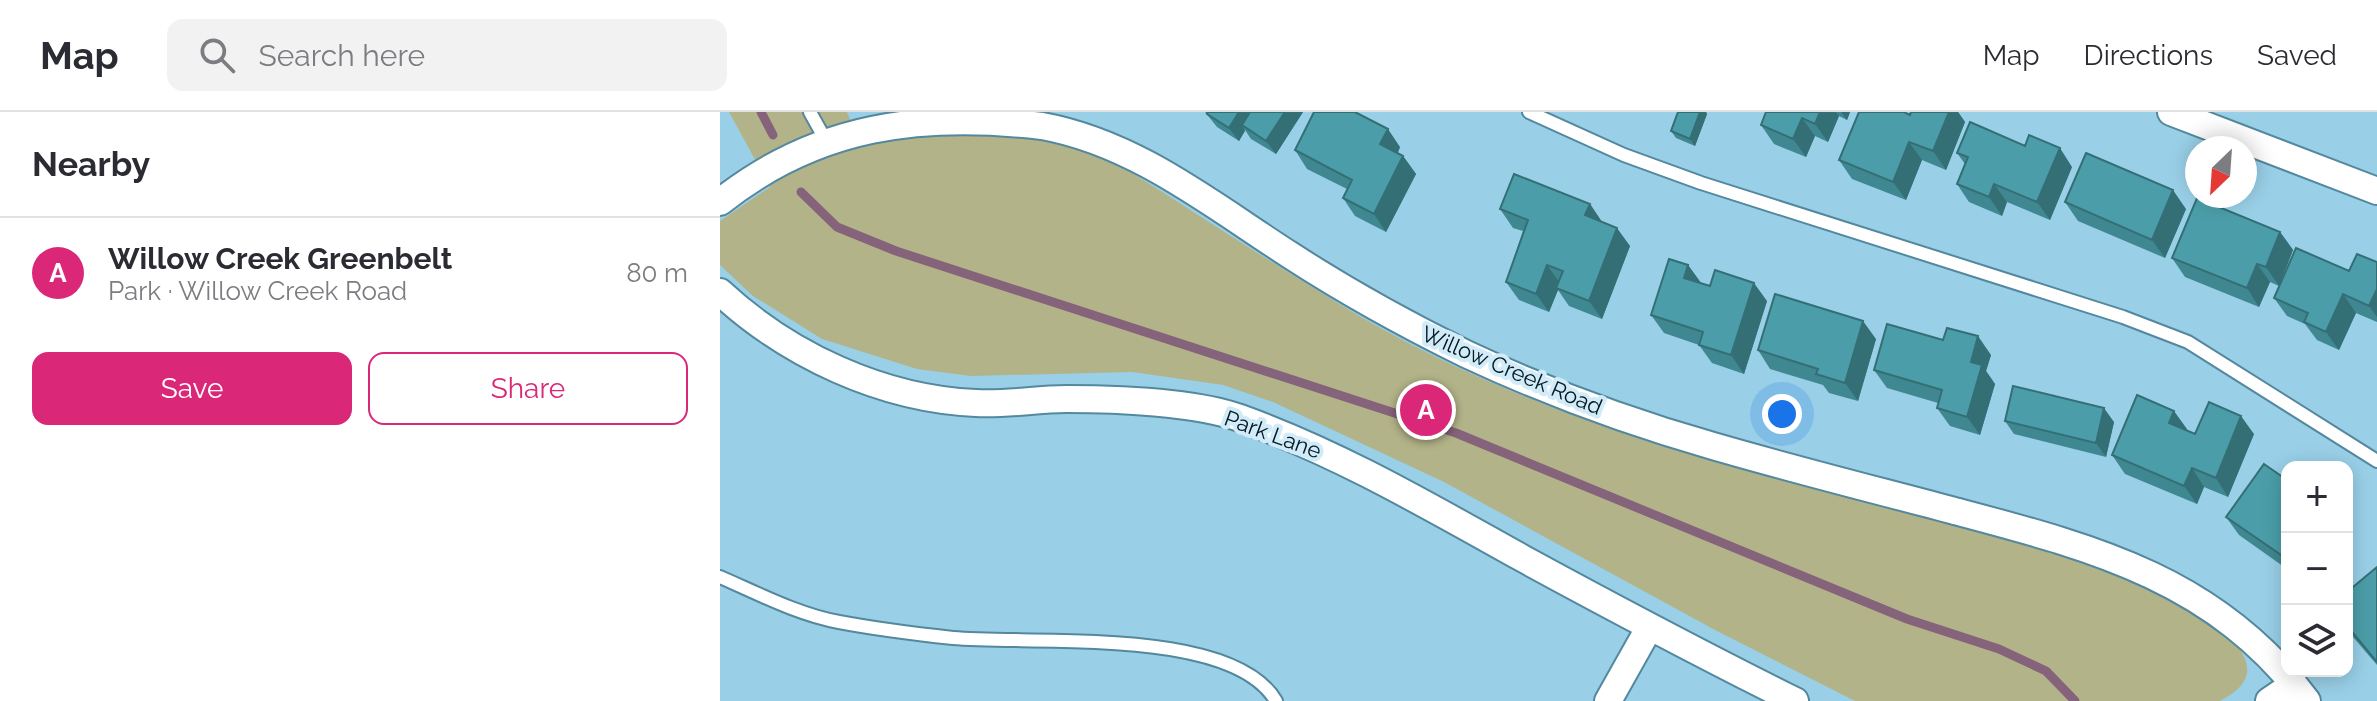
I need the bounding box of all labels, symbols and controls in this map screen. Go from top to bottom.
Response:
search box [167,19,727,91]
text: Map [40,33,119,78]
icon: search [195,33,239,77]
text: Search here [259,38,425,73]
text: Map [1983,39,2040,72]
text: Directions [2084,39,2213,72]
text: Saved [2257,39,2337,72]
north arrow [2185,136,2257,208]
text: Nearby [32,144,150,184]
text: Willow Creek Greenbelt [108,241,452,276]
text: A [49,258,67,288]
text: 80 m [626,258,688,288]
text: Park · Willow Creek Road [108,276,407,306]
street label: Willow Creek Road [1418,320,1606,420]
button: Save [32,352,352,425]
button: Share [368,352,688,425]
pin: A [1400,380,1452,440]
your location [1762,394,1802,434]
street label: Park Lane [1221,404,1325,464]
map controls [2281,461,2353,677]
button: + [2281,461,2353,533]
button: − [2281,533,2353,605]
button: layers [2281,605,2353,677]

